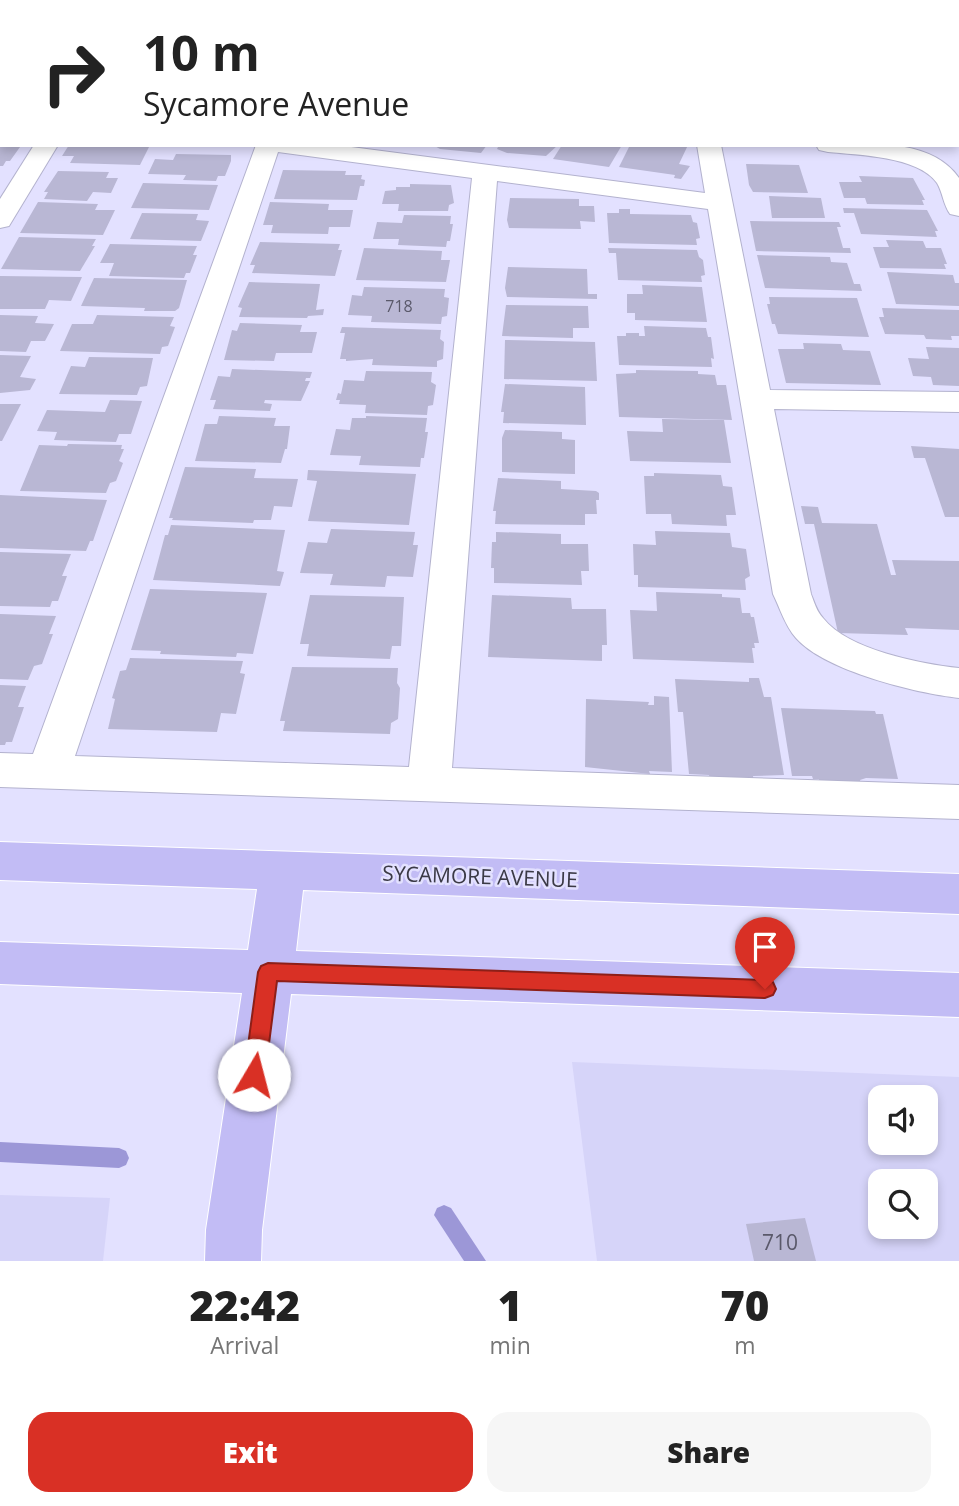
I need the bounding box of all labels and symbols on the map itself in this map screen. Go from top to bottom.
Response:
house number: 718 [385,295,413,317]
street label: SYCAMORE AVENUE [382,859,578,893]
pin [735,917,795,989]
position arrow [217,1038,291,1112]
house number: 710 [762,1228,798,1256]

